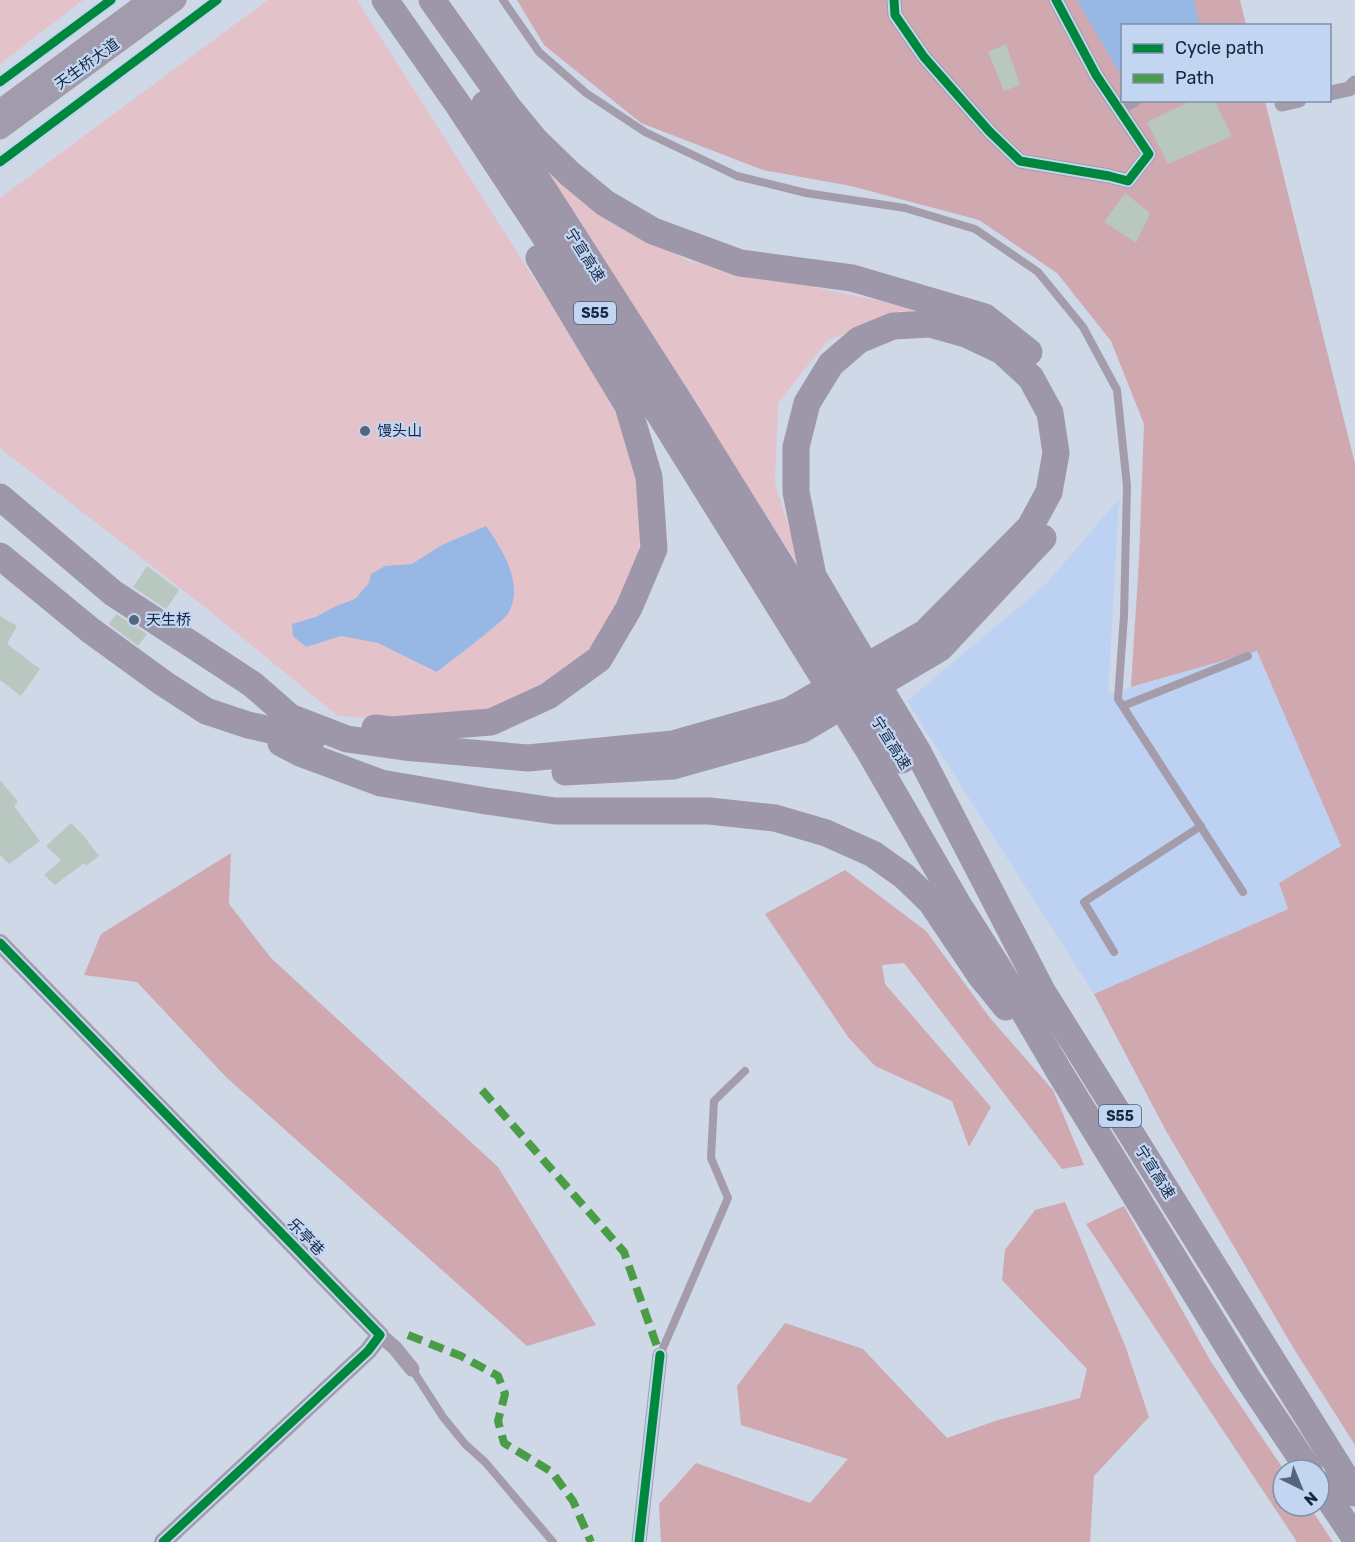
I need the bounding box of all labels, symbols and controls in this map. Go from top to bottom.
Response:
legend [1121,24,1331,102]
street label: 天生桥大道 [51,35,123,93]
text: Cycle path [1175,37,1264,59]
text: Path [1175,67,1214,89]
street label: 宁宣高速 [561,225,609,285]
road number: S55 [574,302,616,324]
place label: 馒头山 [377,422,422,440]
marker: 馒头山 [358,424,372,438]
place label: 天生桥 [146,611,191,629]
marker: 天生桥 [127,613,141,627]
street label: 宁宣高速 [867,713,915,773]
road number: S55 [1099,1105,1141,1127]
street label: 宁宣高速 [1131,1142,1179,1202]
street label: 乐亭巷 [284,1215,328,1259]
north arrow [1271,1458,1331,1518]
text: N [1300,1488,1322,1509]

